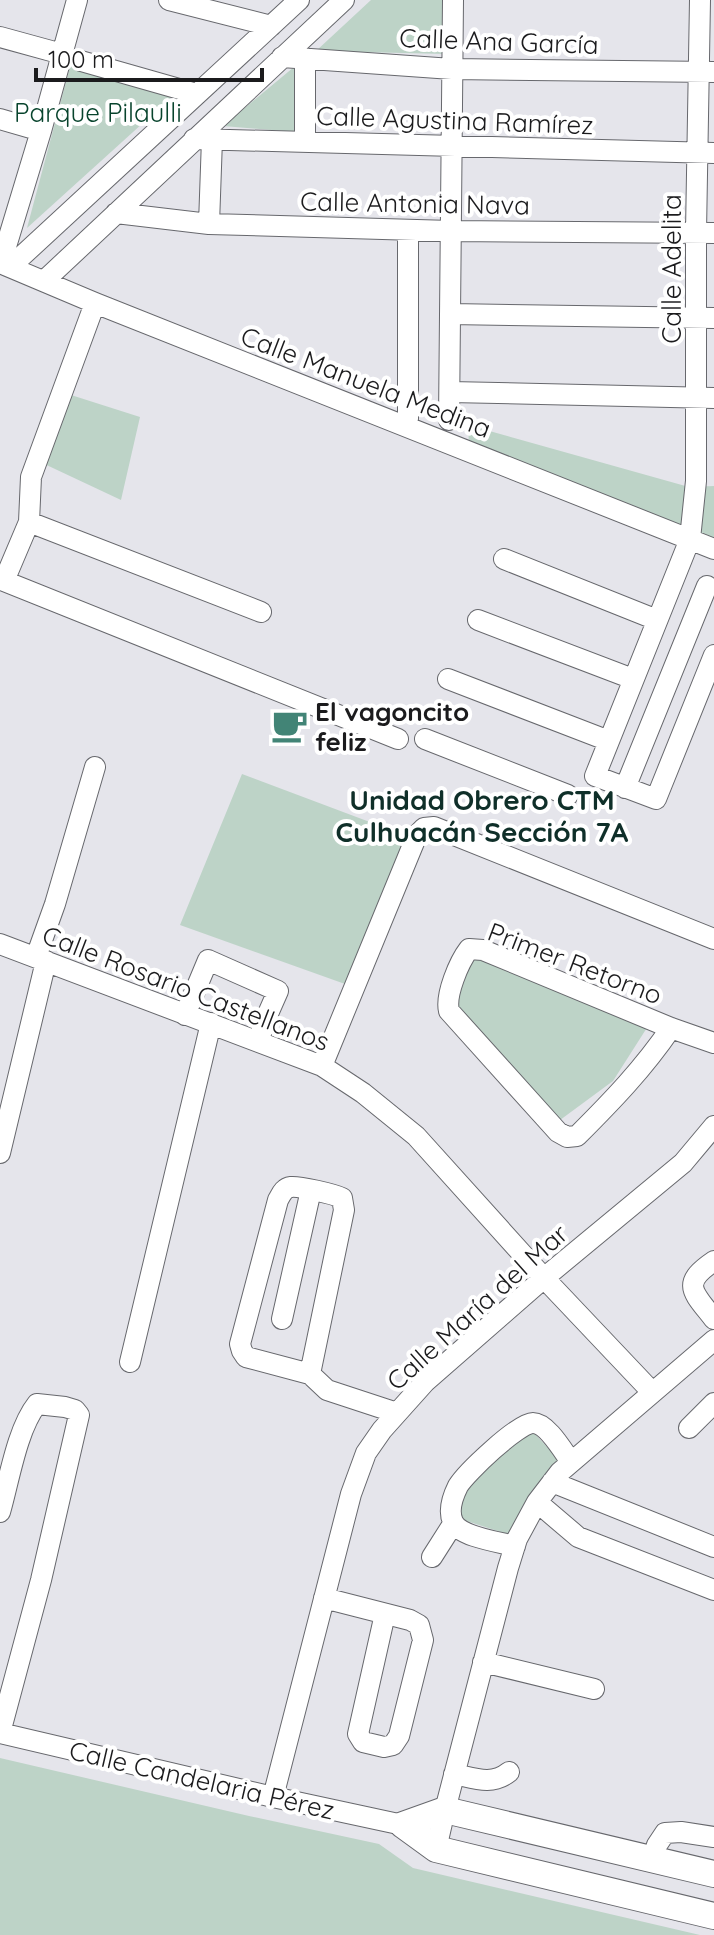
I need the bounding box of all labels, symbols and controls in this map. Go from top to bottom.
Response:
street label: Calle Ana García [399,21,599,61]
scale bar [36,32,262,82]
text: 100 m [48,44,114,74]
park label: Parque Pilaulli [14,96,182,129]
street label: Calle Agustina Ramírez [316,99,594,141]
street label: Calle Antonia Nava [300,184,530,222]
street label: Calle Adelita [655,194,688,344]
street label: Calle Manuela Medina [236,319,496,445]
place label: El vagoncito feliz [315,695,469,758]
cafe icon: El vagoncito feliz [270,707,308,745]
district label: Unidad Obrero CTM Culhuacán Sección 7A [336,782,629,849]
street label: Primer Retorno [483,915,667,1011]
street label: Calle Rosario Castellanos [38,918,334,1058]
street label: Calle María del Mar [379,1217,575,1397]
street label: Calle Candelaria Pérez [66,1733,338,1827]

